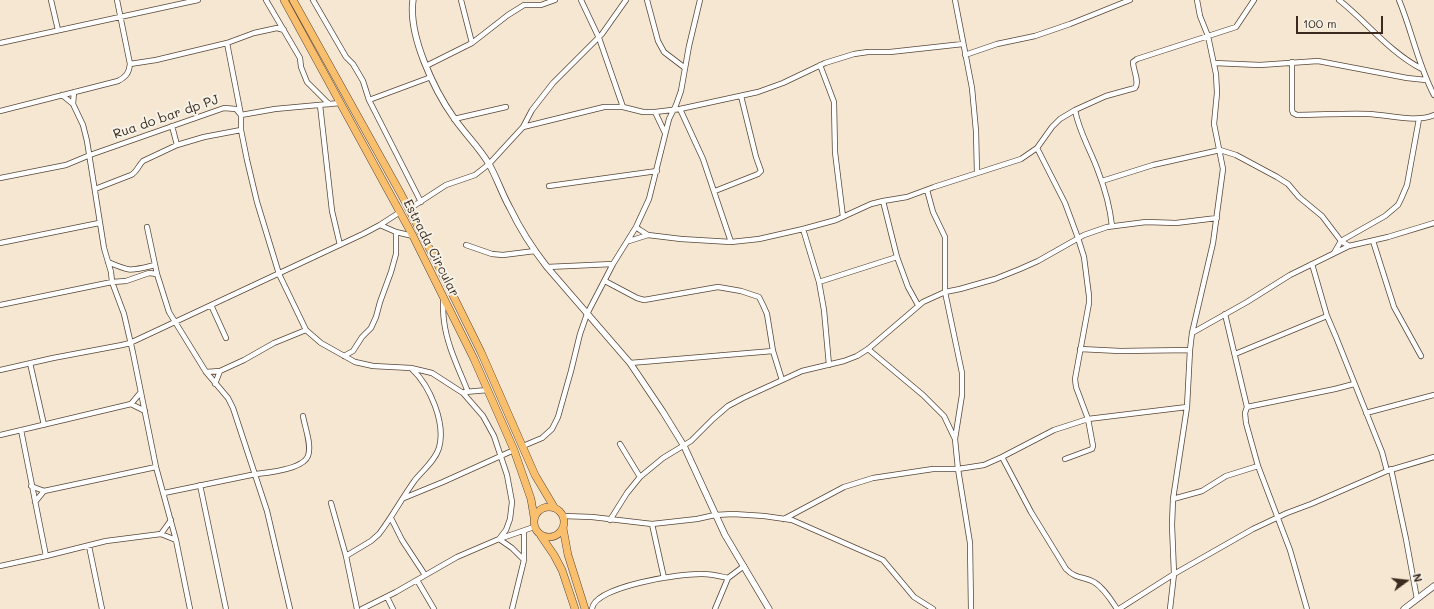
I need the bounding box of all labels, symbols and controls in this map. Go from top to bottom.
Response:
scale bar [1298,8,1385,34]
text: 100 m [1303,15,1337,31]
street label: Rua do bar dp PJ [111,92,221,142]
street label: Estrada Circular [400,197,462,299]
north arrow [1386,561,1426,601]
text: N [1410,572,1426,584]

